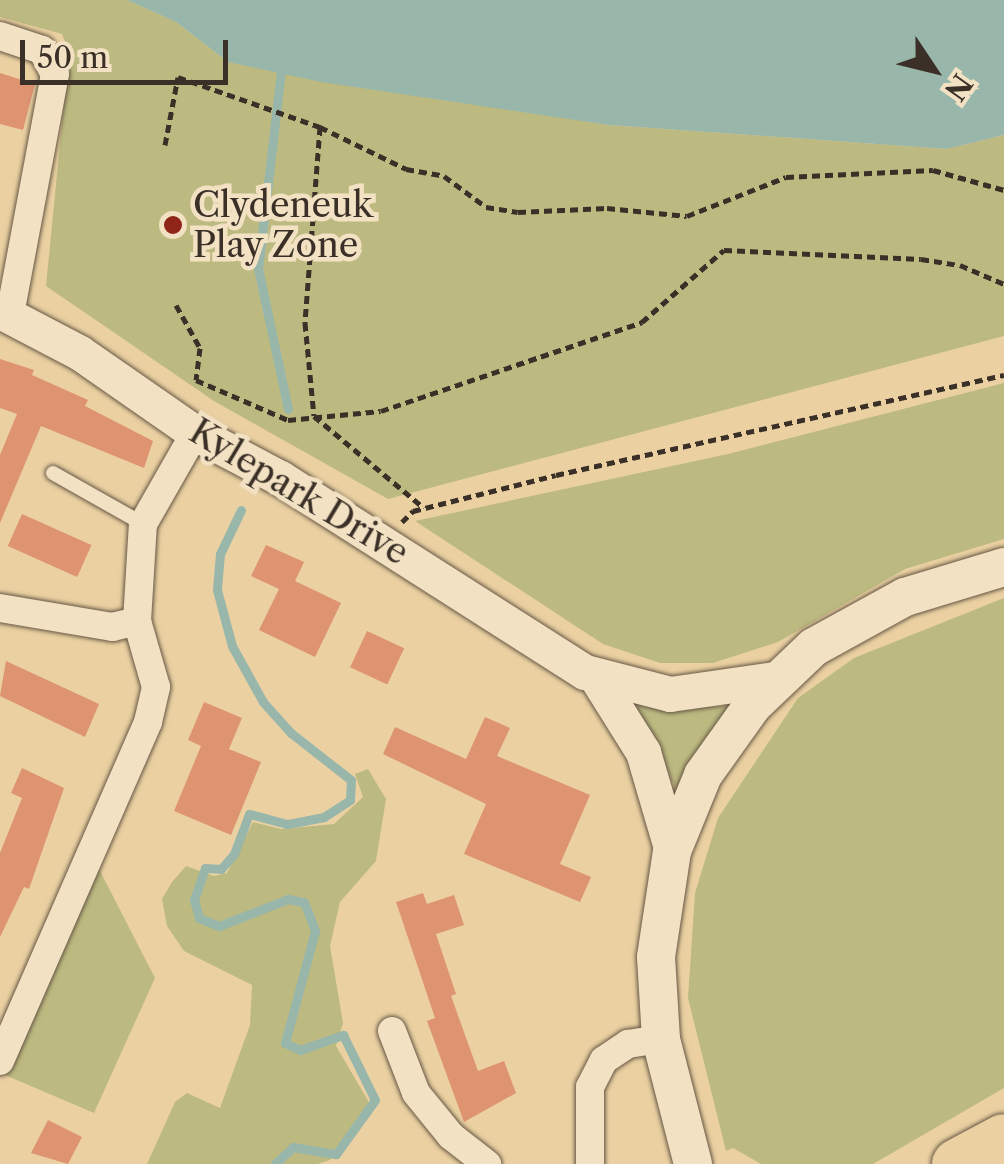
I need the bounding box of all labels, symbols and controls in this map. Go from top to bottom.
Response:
scale bar [25,20,232,82]
north arrow [884,20,984,120]
text: 50 m [37,39,108,76]
text: N [938,67,979,107]
place label: Clydeneuk Play Zone [193,184,373,266]
marker: Clydeneuk Play Zone [162,214,184,236]
street label: Kylepark Drive [182,410,416,574]

